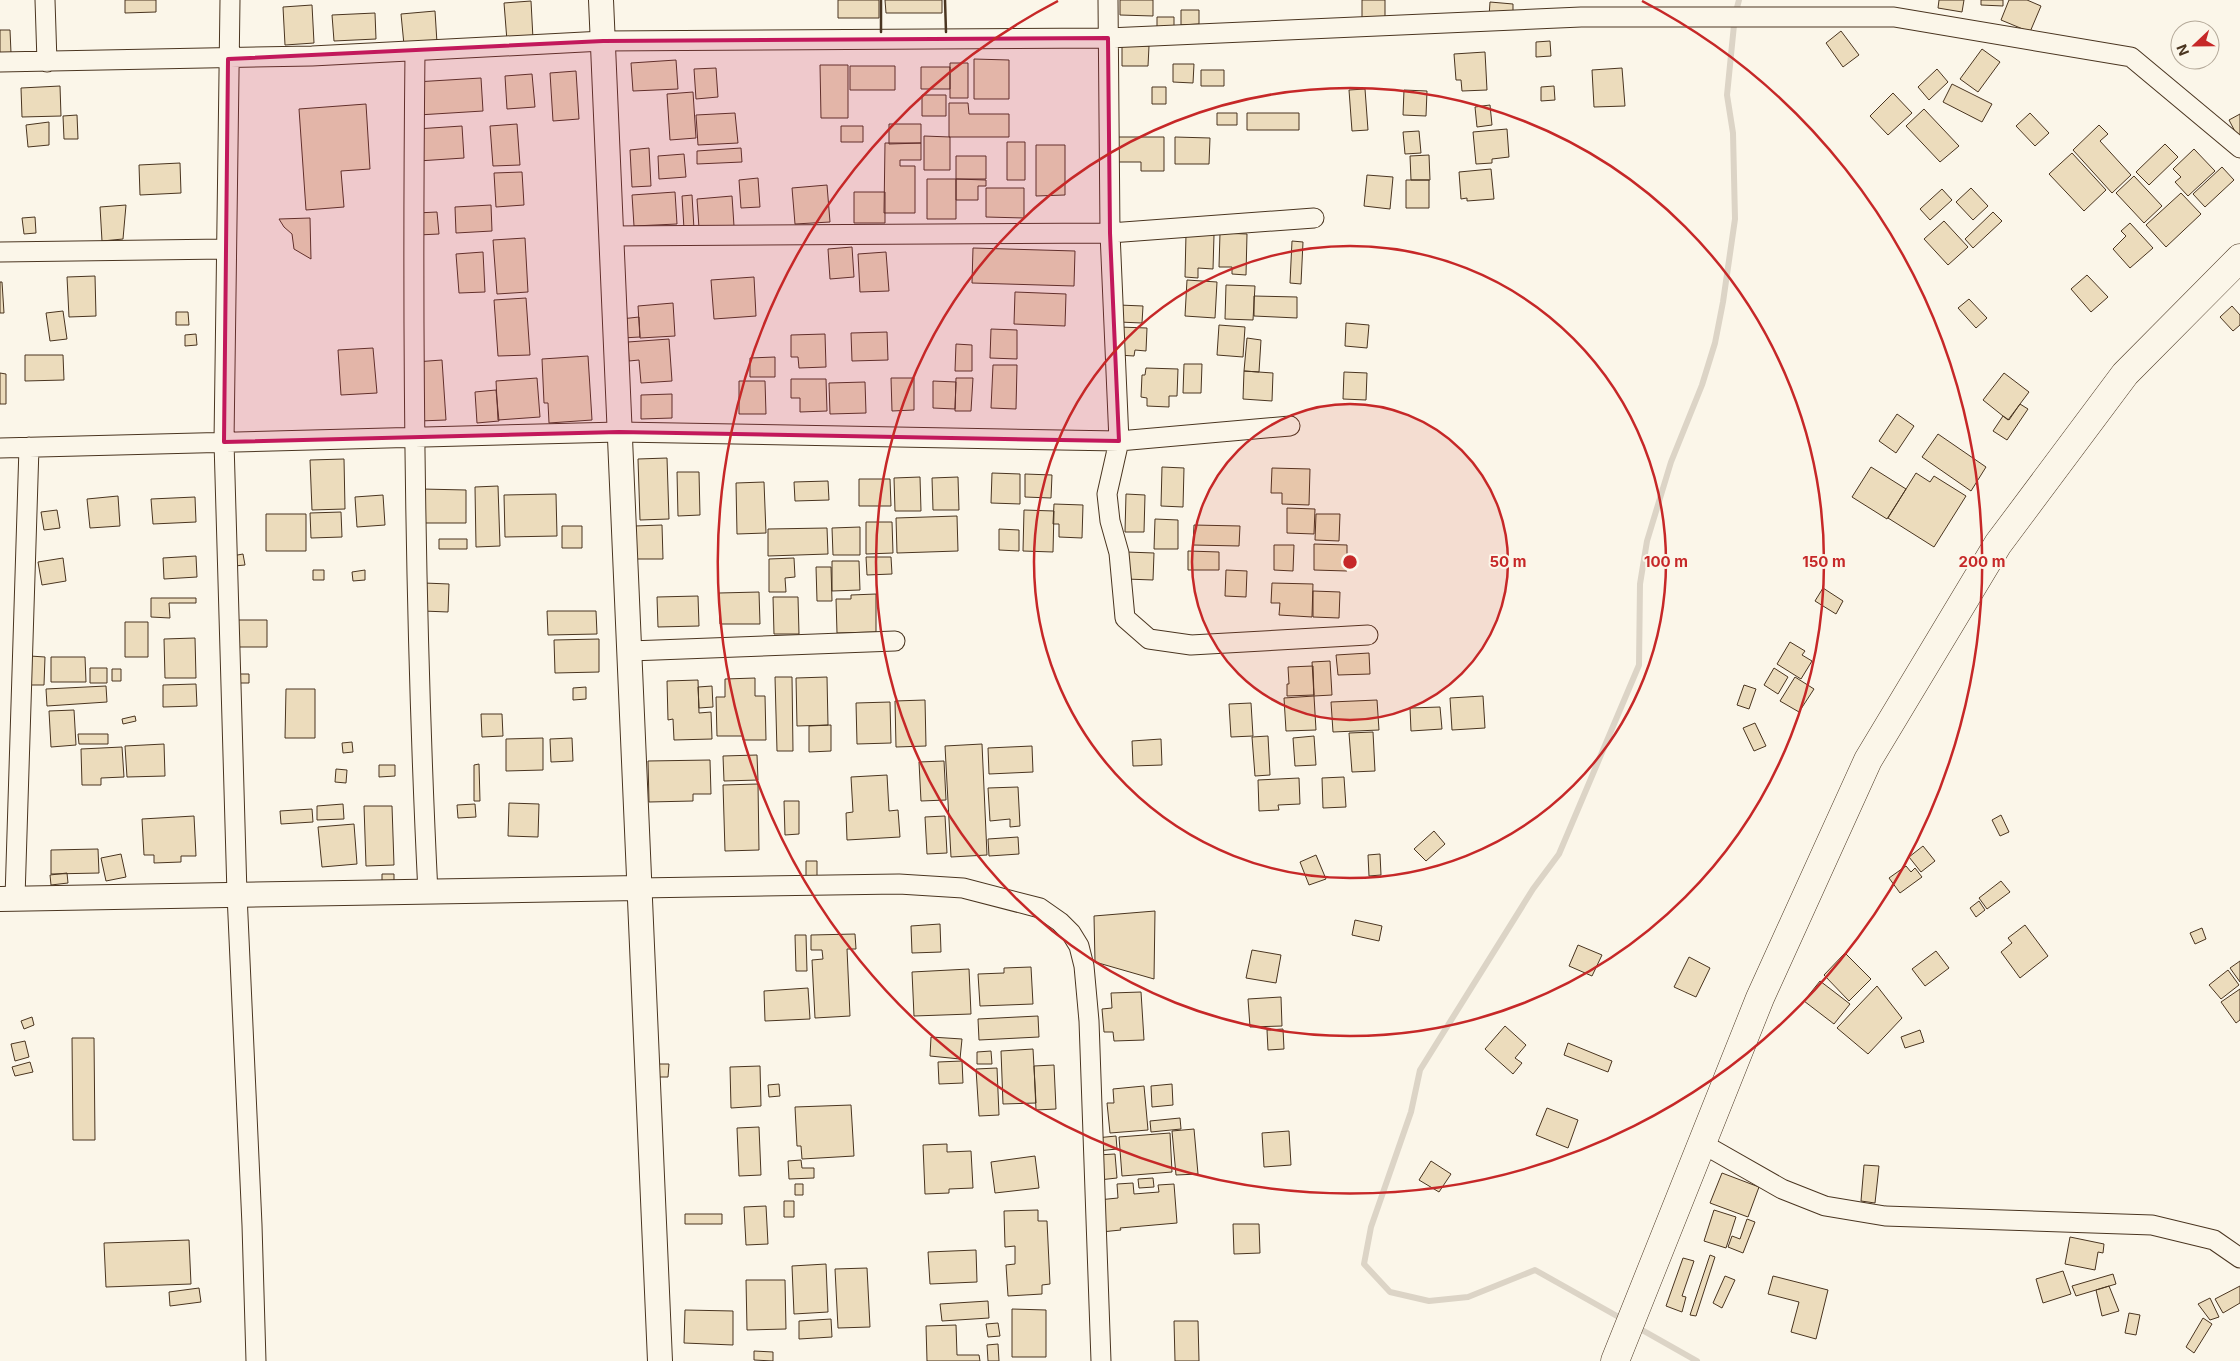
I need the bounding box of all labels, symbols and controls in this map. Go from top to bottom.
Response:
north arrow [2170,20,2220,70]
text: N [2173,42,2192,58]
text: 50 m [1490,552,1526,571]
text: 100 m [1644,552,1688,571]
text: 150 m [1802,552,1846,571]
text: 200 m [1959,552,2005,571]
centre of rings [1341,553,1359,571]

